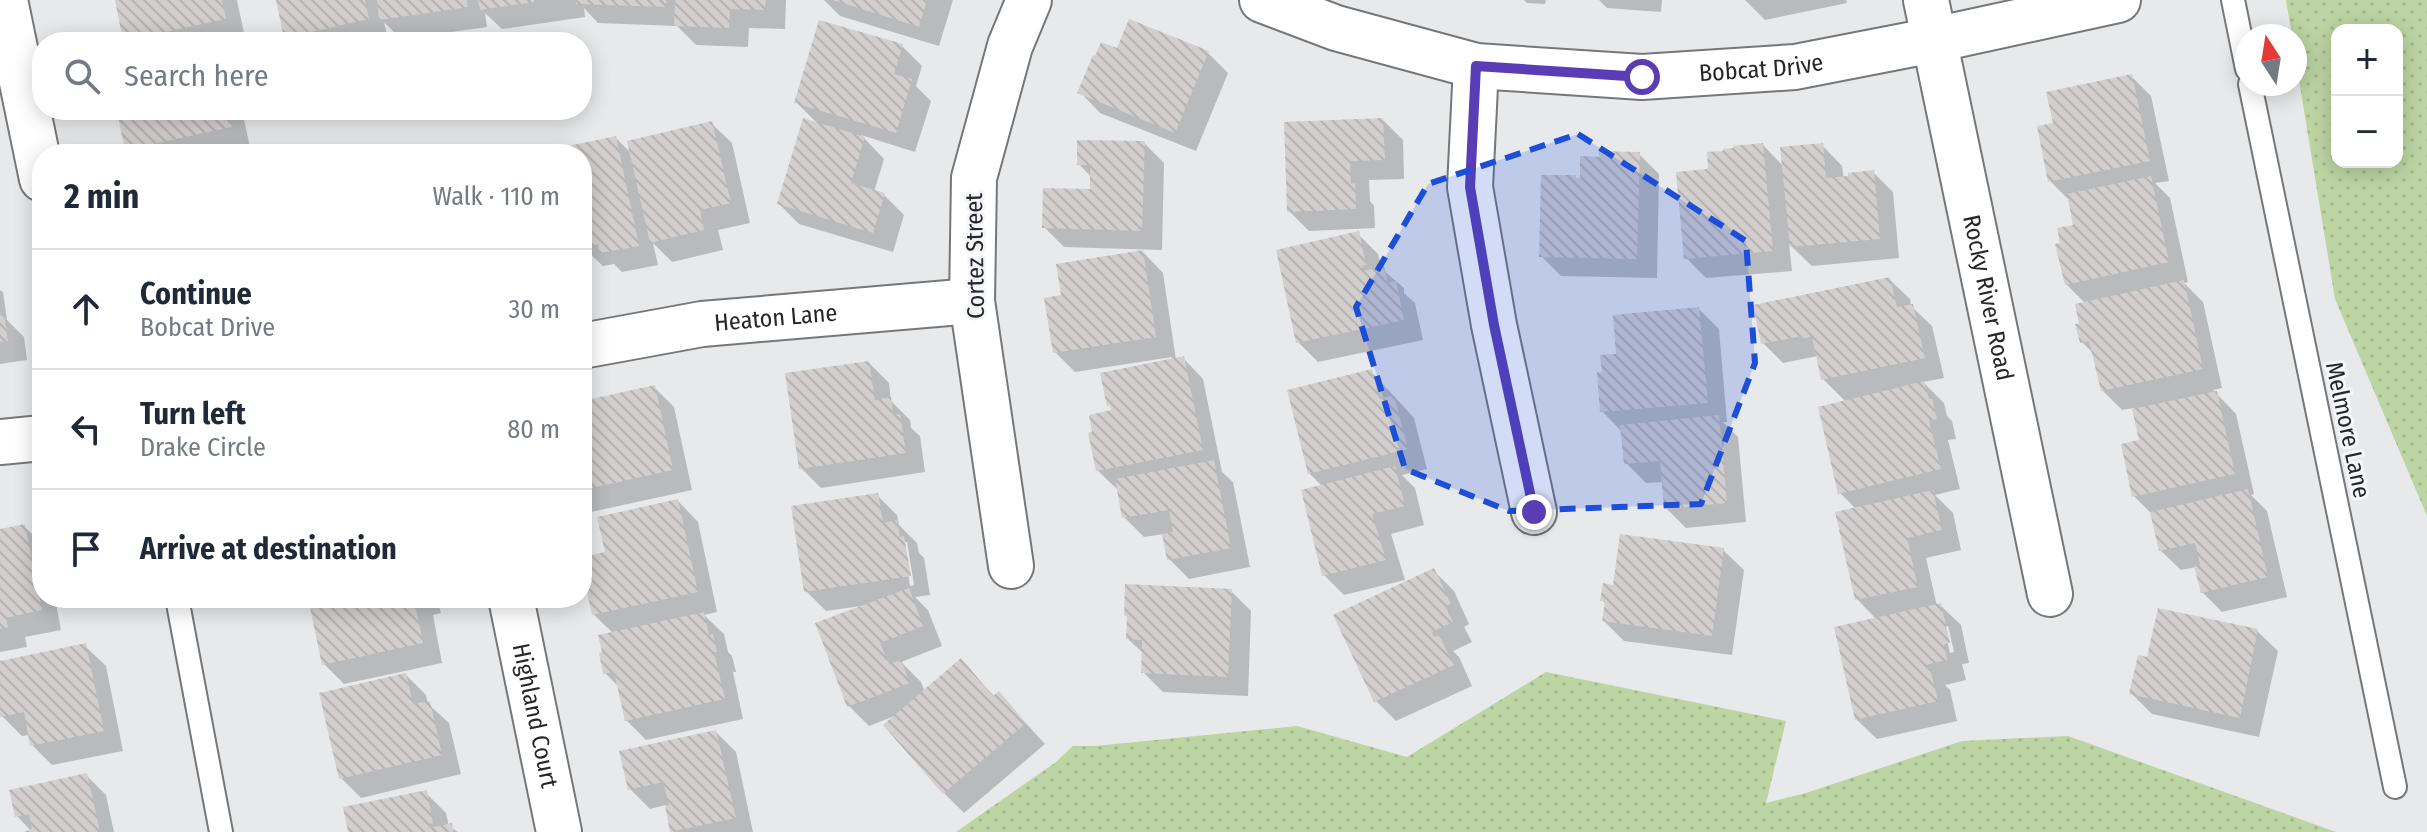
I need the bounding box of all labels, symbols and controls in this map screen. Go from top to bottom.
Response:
north arrow [2235,24,2307,96]
map controls [2331,24,2403,168]
button: + [2331,24,2403,96]
search box [32,32,592,120]
street label: Bobcat Drive [1698,48,1826,87]
icon: search [60,54,104,98]
text: Search here [124,58,269,94]
route start [1624,59,1660,95]
button: − [2331,96,2403,168]
text: 2 min [64,176,139,217]
text: Walk · 110 m [433,181,560,212]
street label: Cortez Street [960,193,990,319]
street label: Rocky River Road [1957,212,2019,383]
text: Continue [140,276,252,312]
icon: ahead [64,287,108,331]
text: 30 m [509,294,560,325]
street label: Heaton Lane [713,299,838,337]
text: Bobcat Drive [140,312,275,343]
street label: Melmore Lane [2320,359,2376,501]
text: Turn left [140,396,246,432]
icon: left [64,407,108,451]
text: 80 m [507,414,560,445]
text: Drake Circle [140,432,266,463]
route end [1516,494,1552,530]
icon: arrive [64,527,108,571]
text: Arrive at destination [140,531,397,567]
street label: Highland Court [507,641,564,790]

